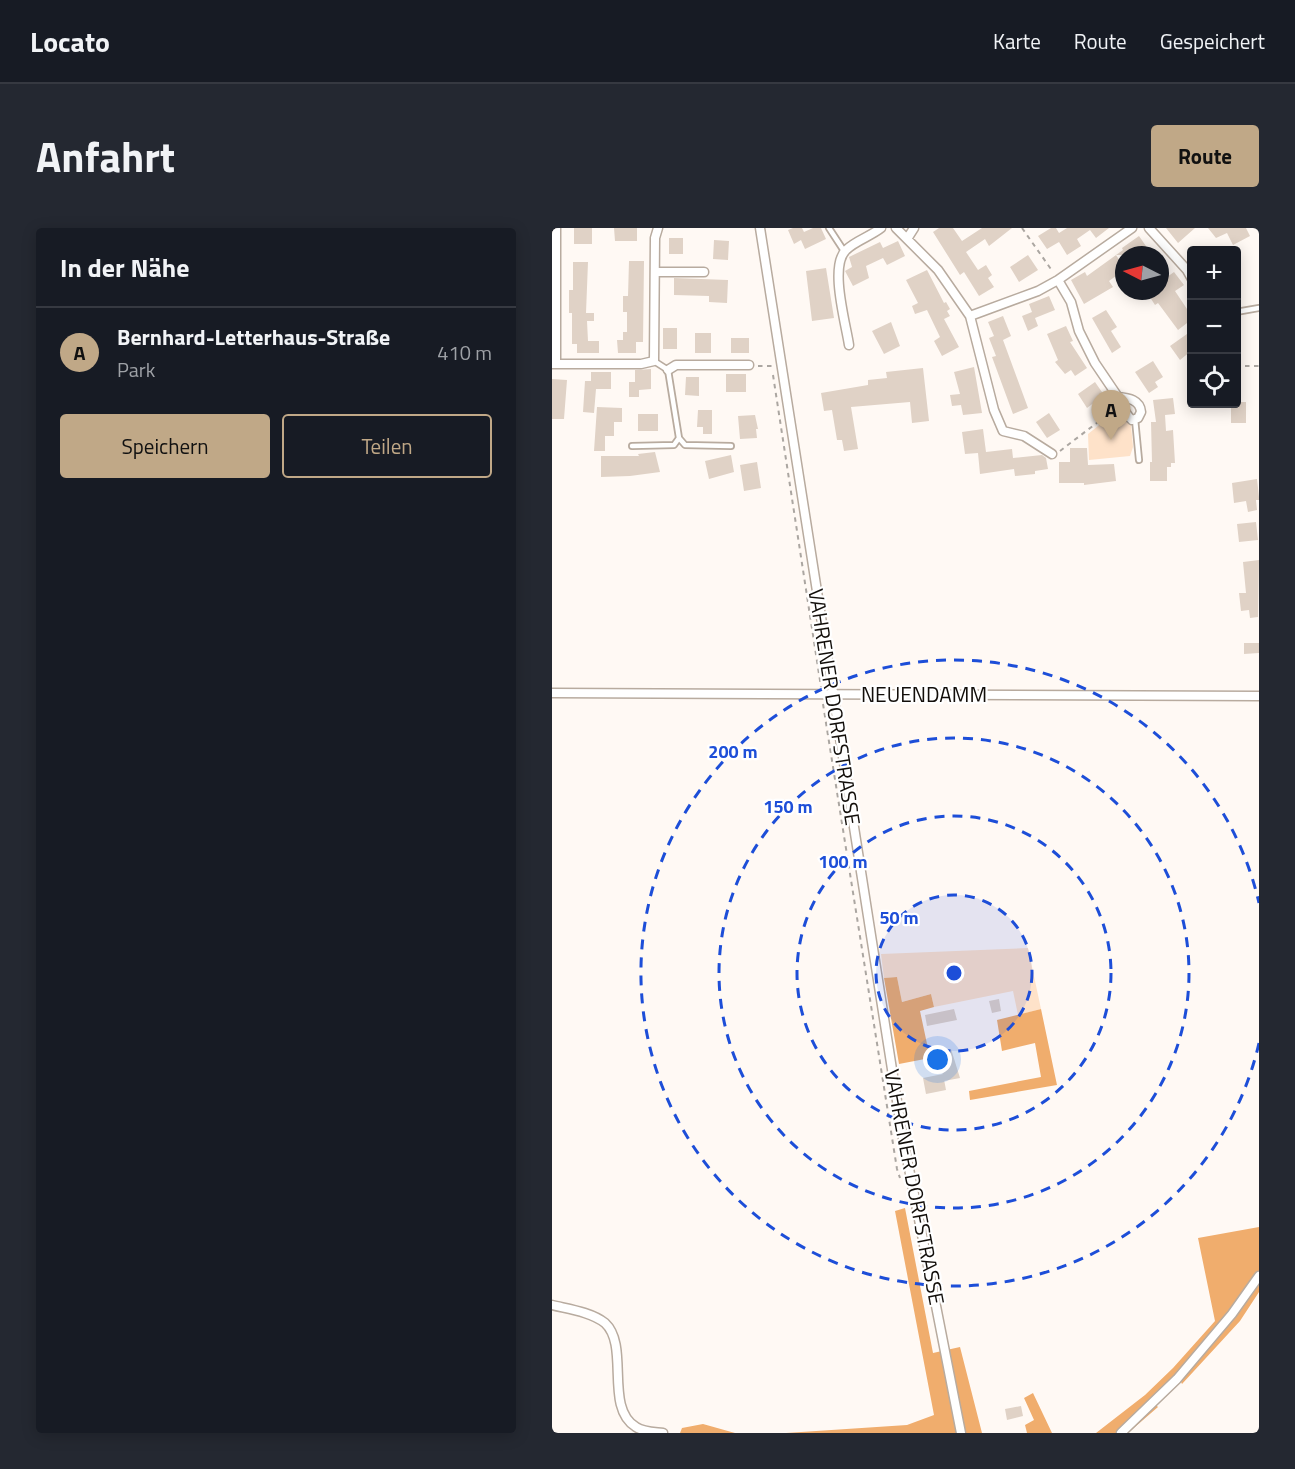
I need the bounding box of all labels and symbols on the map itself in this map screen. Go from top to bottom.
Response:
north arrow [1115,246,1169,300]
pin: A [1092,390,1130,440]
street label: VAHRENER DORFSTRASSE [800,586,870,828]
street label: NEUENDAMM [861,678,987,710]
text: 200 m [708,738,758,765]
text: 150 m [763,793,813,820]
text: 100 m [818,848,868,875]
text: 50 m [879,904,919,931]
centre of rings [944,963,964,983]
your location [923,1045,952,1074]
street label: VAHRENER DORFSTRASSE [876,1066,954,1307]

